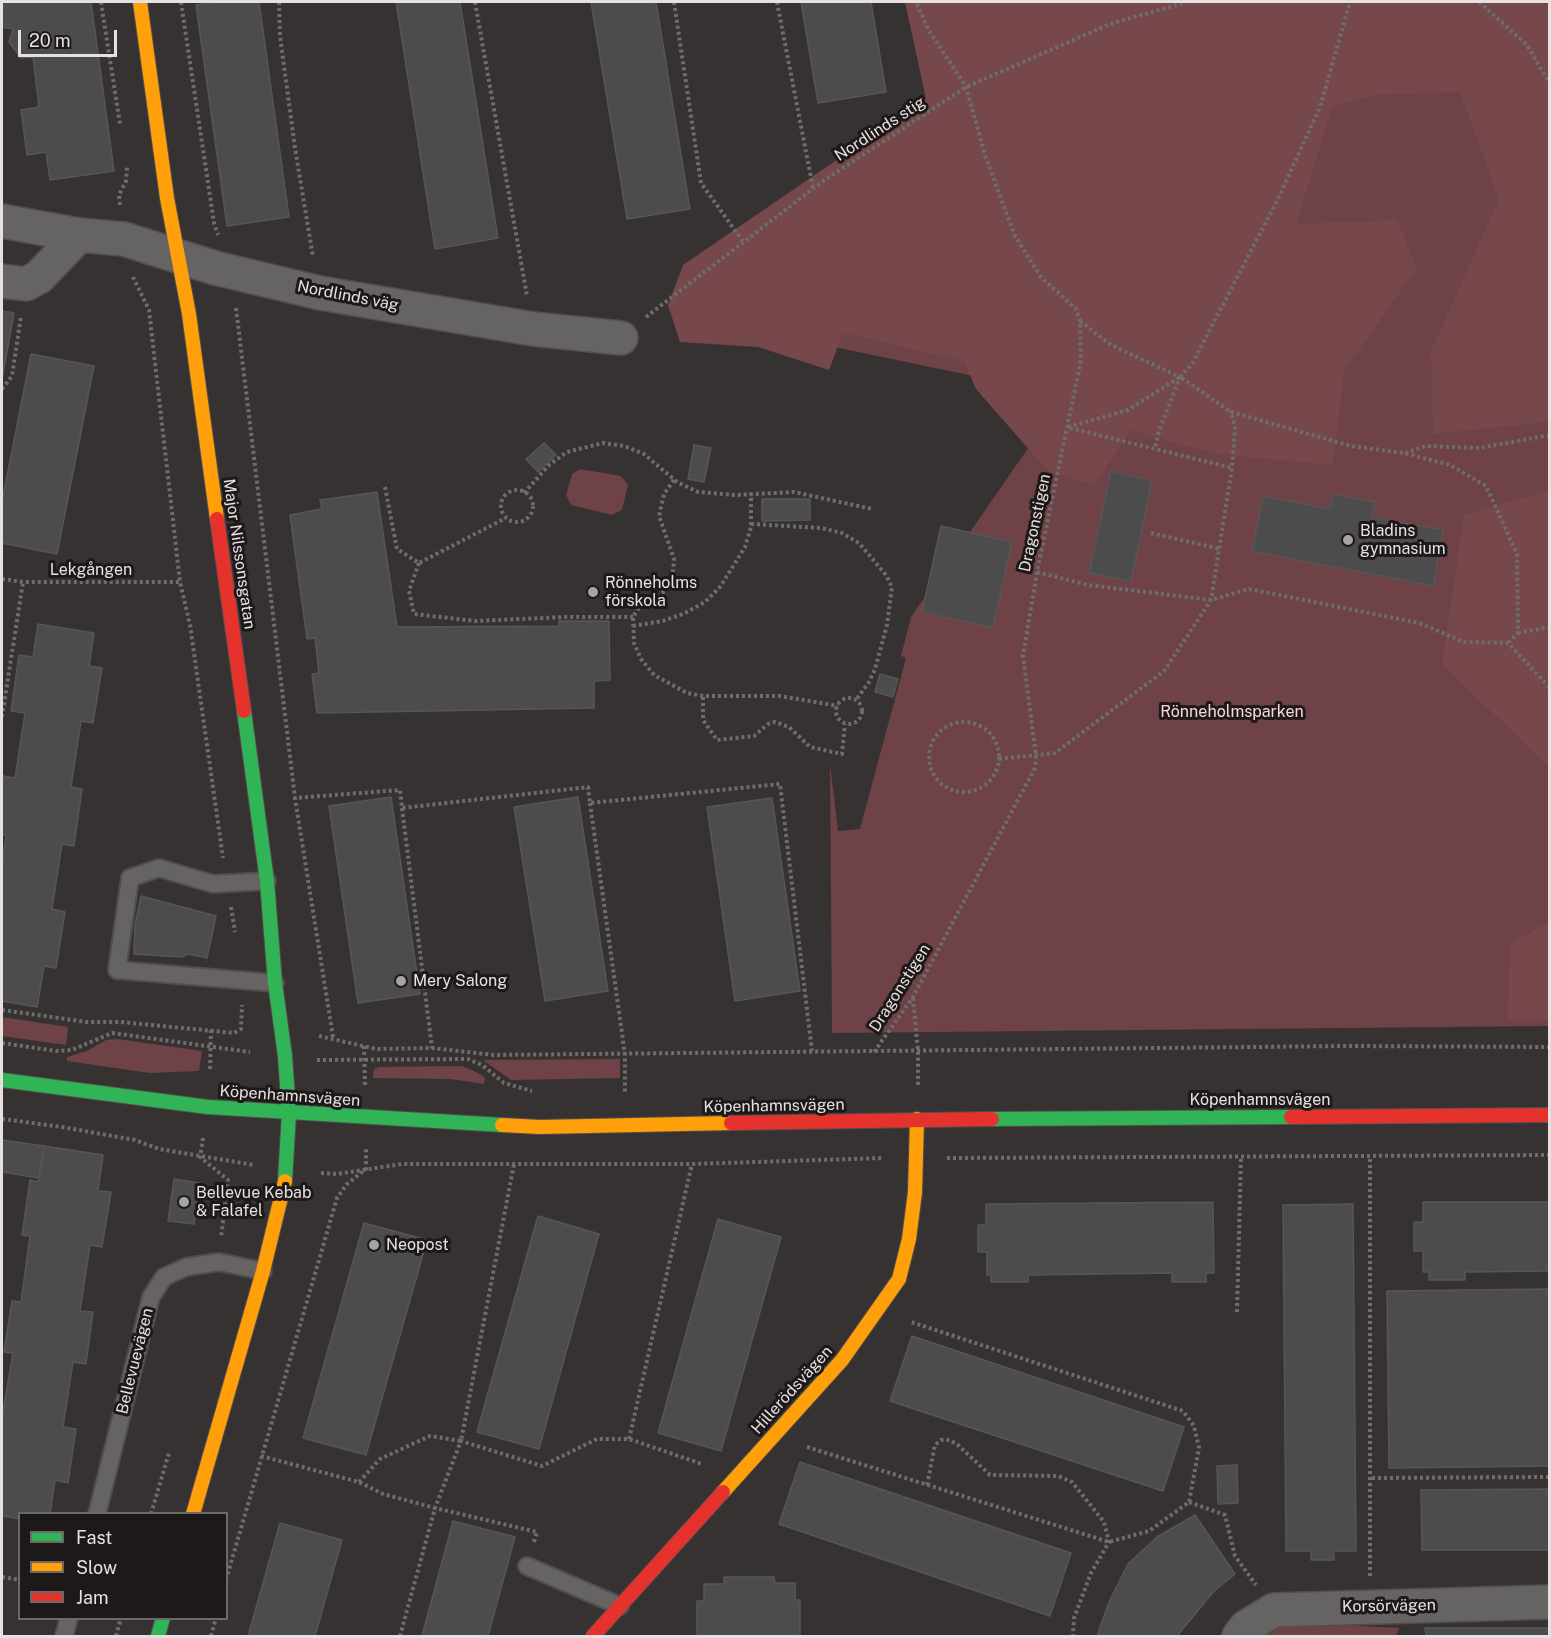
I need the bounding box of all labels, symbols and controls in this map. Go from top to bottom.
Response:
scale bar [21,18,120,56]
text: 20 m [29,30,71,51]
street label: Nordlinds stig [831,93,929,165]
street label: Nordlinds väg [296,277,400,315]
street label: Dragonstigen [1015,472,1055,574]
street label: Major Nilssonsgatan [219,477,259,631]
place label: Bladins gymnasium [1360,521,1446,559]
marker: Bladins gymnasium [1341,533,1355,547]
street label: Lekgången [50,560,132,580]
place label: Rönneholms förskola [605,573,697,611]
marker: Rönneholms förskola [586,585,600,599]
park label: Rönneholmsparken [1160,702,1304,722]
street label: Dragonstigen [865,941,935,1035]
place label: Mery Salong [413,971,507,991]
marker: Mery Salong [394,974,408,988]
street label: Köpenhamnsvägen [219,1082,361,1110]
street label: Köpenhamnsvägen [1189,1090,1331,1110]
street label: Köpenhamnsvägen [703,1095,845,1117]
place label: Bellevue Kebab & Falafel [196,1183,311,1221]
marker: Bellevue Kebab & Falafel [177,1195,191,1209]
place label: Neopost [386,1235,449,1255]
marker: Neopost [367,1238,381,1252]
street label: Bellevuevägen [113,1306,157,1416]
street label: Hillerödsvägen [747,1342,837,1438]
legend [18,1512,228,1620]
text: Fast [76,1527,112,1548]
text: Slow [76,1557,117,1578]
text: Jam [76,1587,109,1608]
street label: Korsörvägen [1342,1596,1436,1616]

